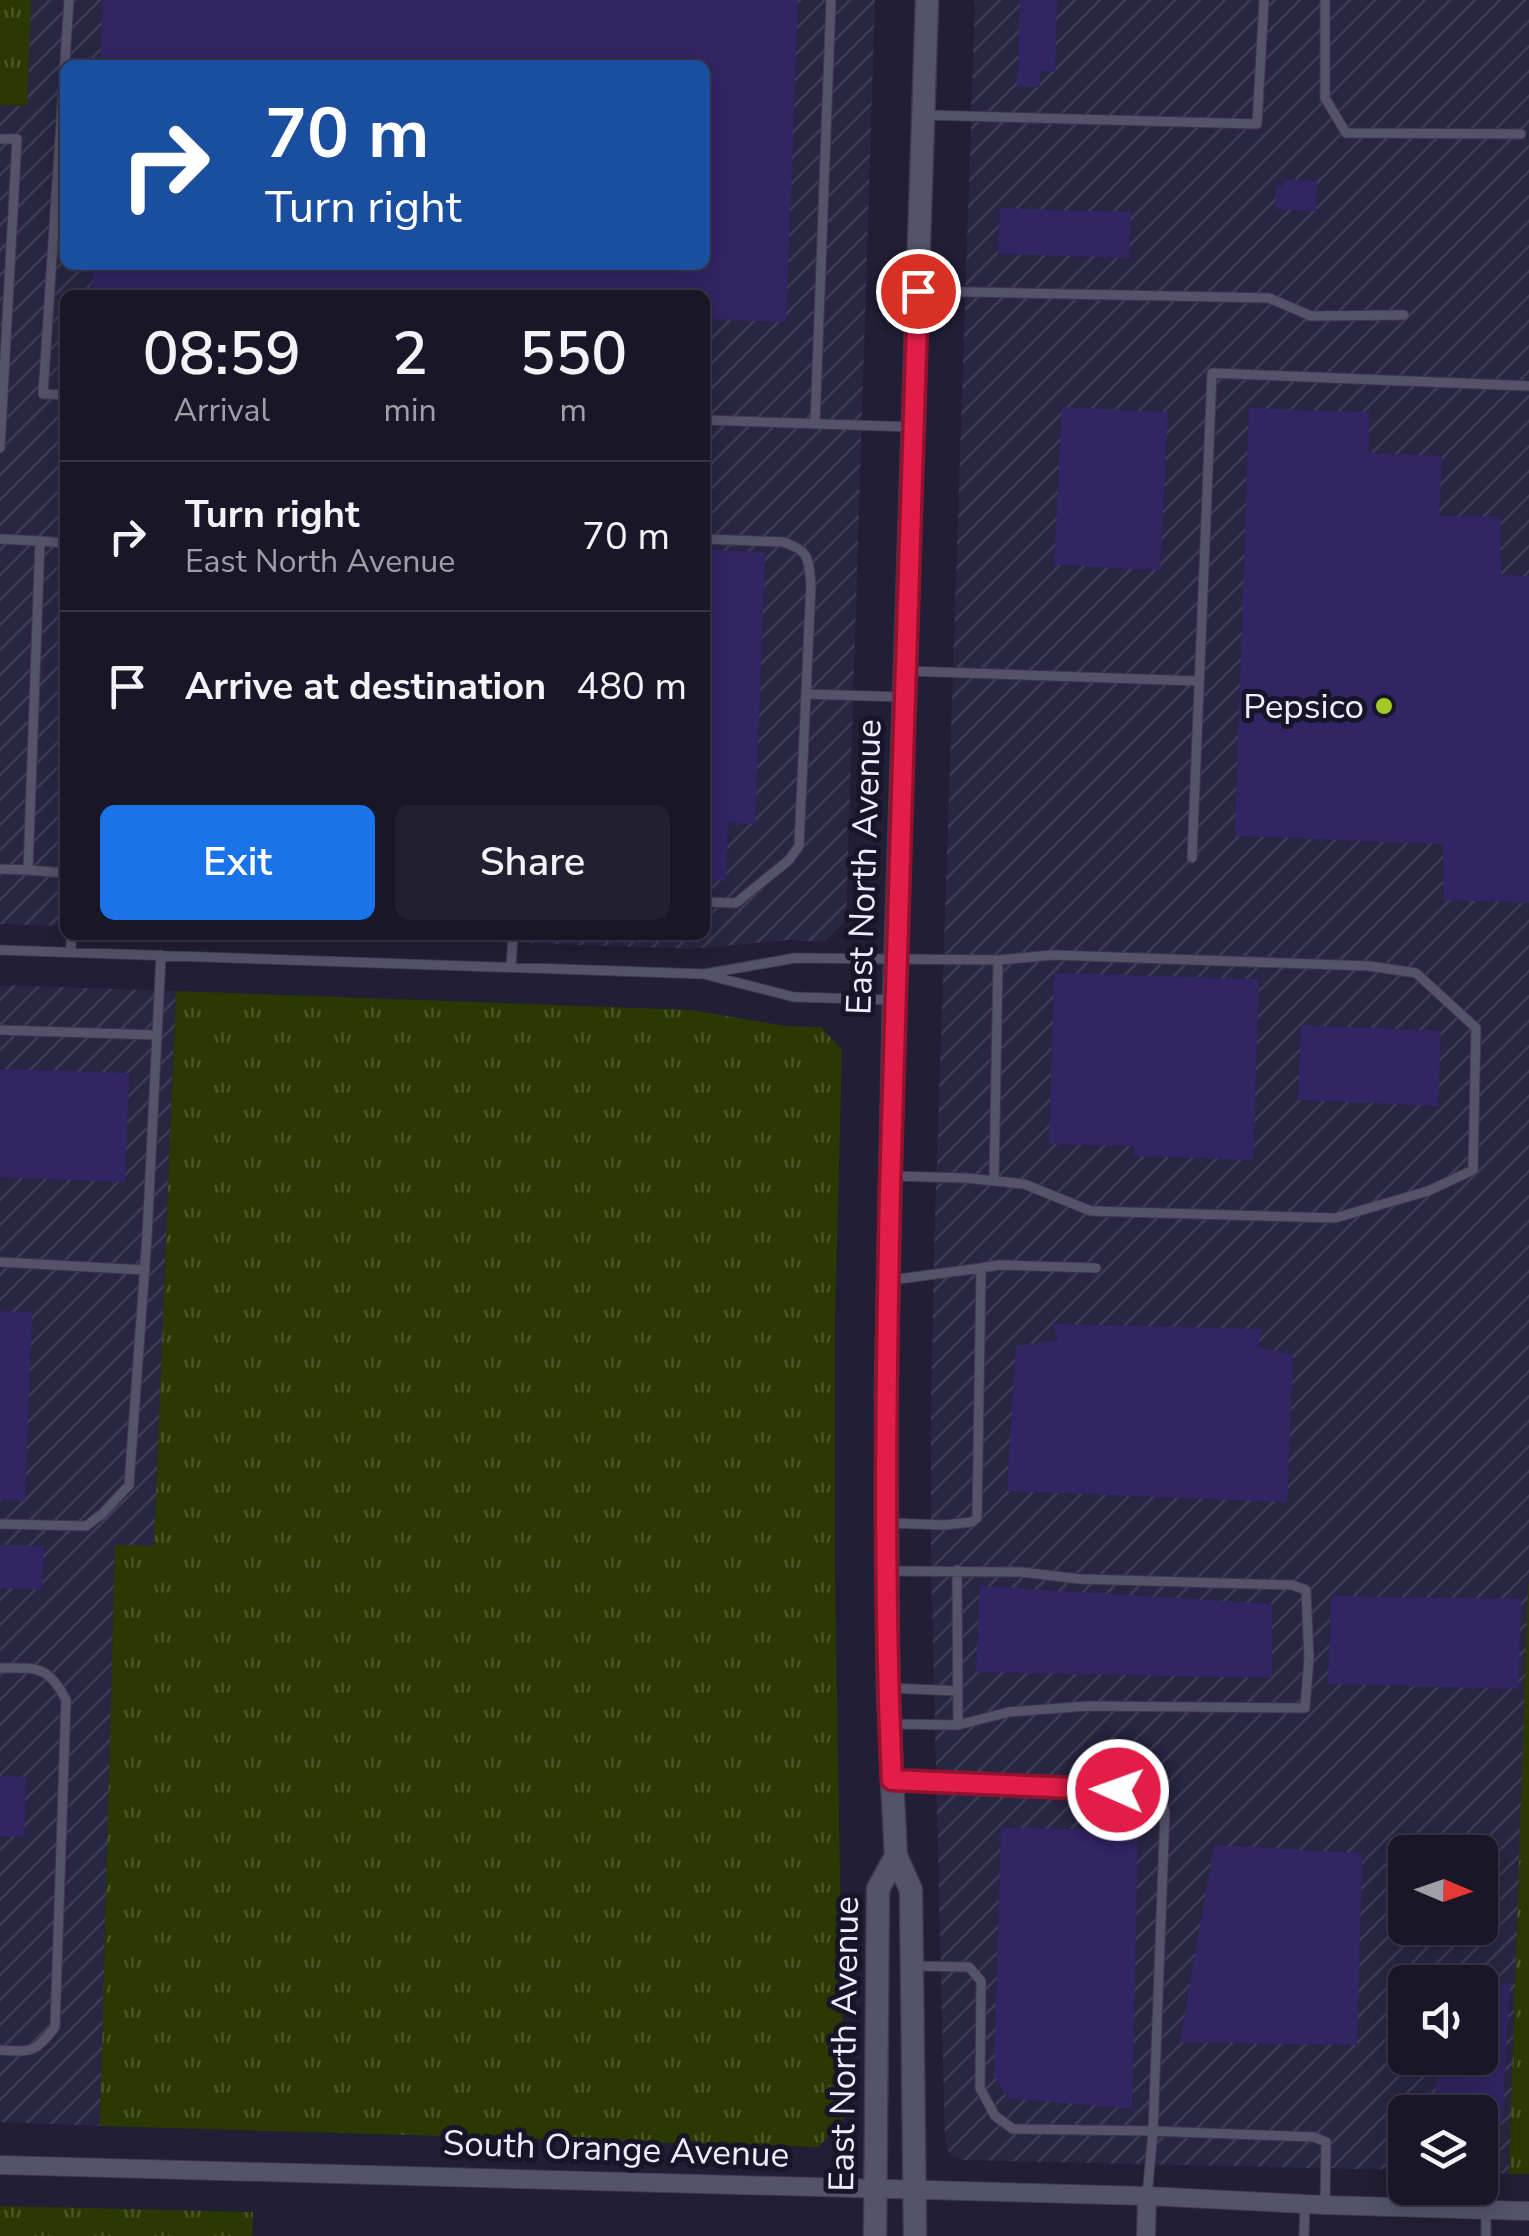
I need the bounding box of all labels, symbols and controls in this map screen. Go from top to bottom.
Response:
text: 70 m [265,86,429,182]
icon: right [100,100,230,230]
text: Turn right [265,177,462,238]
pin [876,249,961,334]
icon: arrive [891,264,946,319]
text: 08:59 [143,313,301,395]
text: 2 [392,313,428,395]
text: 550 [519,313,627,395]
text: Arrival [174,389,270,432]
text: min [384,389,437,432]
text: m [560,389,587,432]
text: Turn right [185,489,360,540]
icon: right [100,509,155,564]
text: 70 m [582,511,670,562]
text: East North Avenue [185,540,455,583]
icon: arrive [100,659,155,714]
text: Arrive at destination [185,661,546,712]
text: 480 m [576,661,687,712]
place label: Pepsico [1243,683,1364,730]
marker: Pepsico [1373,695,1395,717]
street label: East North Avenue [835,718,893,1016]
button: Exit [100,805,375,920]
button: Share [395,805,670,920]
position arrow [1066,1738,1170,1842]
north arrow [1388,1835,1498,1945]
map controls [1388,1835,1498,2205]
street label: East North Avenue [818,1896,870,2192]
button: sound [1388,1965,1498,2075]
button: layers [1388,2095,1498,2205]
street label: South Orange Avenue [442,2119,790,2179]

